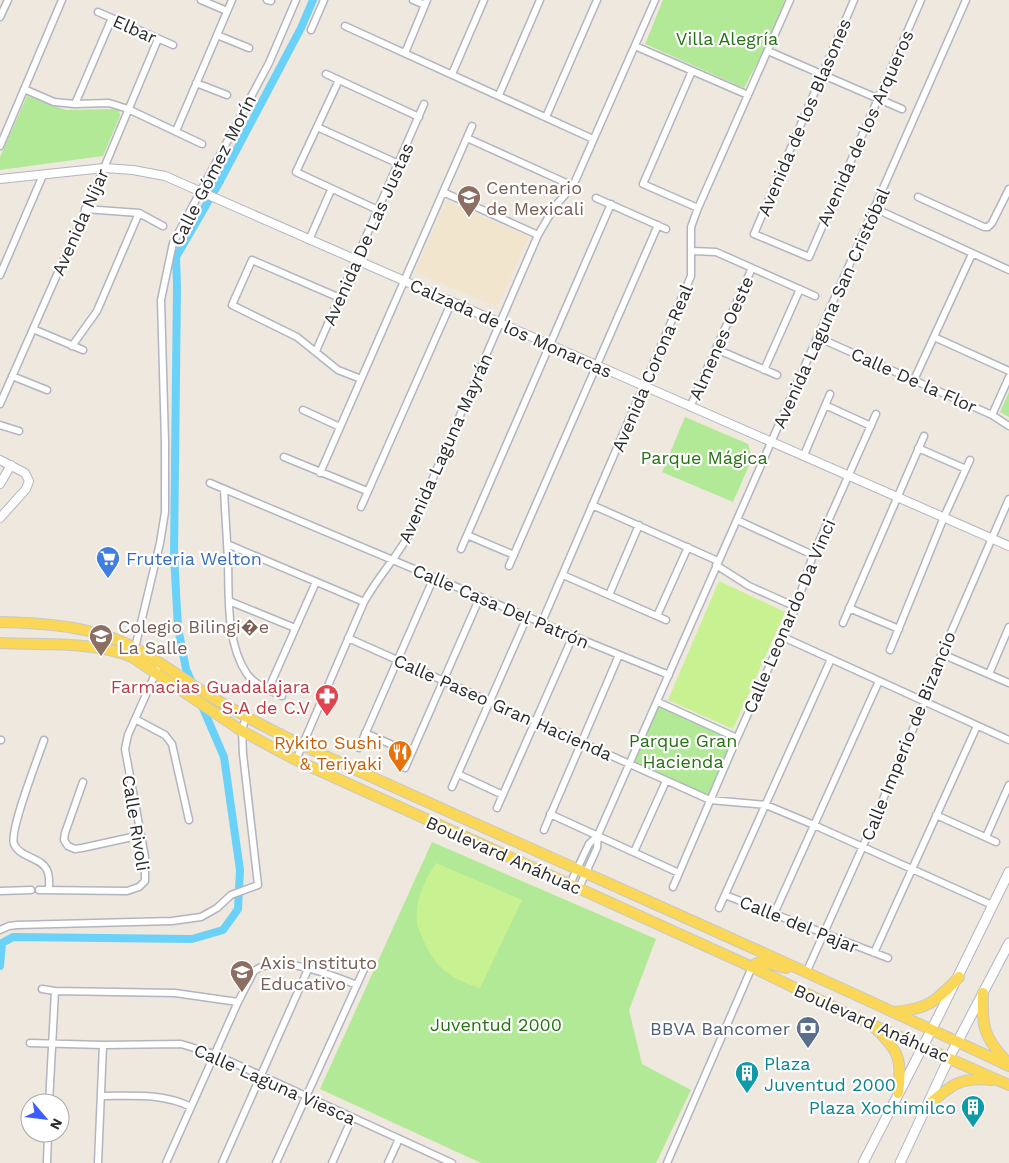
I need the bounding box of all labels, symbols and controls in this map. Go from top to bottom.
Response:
street label: Elbar [110,10,160,48]
street label: Avenida de los Blasones [753,15,855,219]
street label: Avenida de los Arqueros [812,27,918,229]
park label: Villa Alegría [676,28,778,49]
street label: Calle Gómez Morín [166,91,260,249]
street label: Avenida De Las Justas [318,139,418,329]
street label: Avenida Níjar [47,165,113,279]
place label: Centenario de Mexicali [486,177,584,219]
school or university icon: Centenario de Mexicali [456,184,482,218]
street label: Avenida Laguna San Cristóbal [768,184,894,431]
street label: Almenes Oeste [684,273,758,403]
street label: Calzada de los Monarcas [407,274,615,382]
street label: Avenida Corona Real [607,281,697,455]
street label: Calle De la Flor [848,343,980,417]
street label: Avenida Laguna Mayrán [394,350,496,546]
park label: Parque Mágica [640,447,768,468]
street label: Calle Leonardo Da Vinci [738,516,840,716]
supermarket icon: Fruteria Welton [95,545,121,579]
place label: Fruteria Welton [126,548,262,569]
street label: Calle Casa Del Patrón [410,559,592,653]
place label: Colegio Bilingi�e La Salle [118,616,269,658]
school or university icon: Colegio Bilingi�e La Salle [88,623,114,657]
street label: Calle Imperio de Bizancio [856,628,960,844]
street label: Calle Paseo Gran Hacienda [391,649,615,765]
place label: Farmacias Guadalajara S.A de C.V [111,676,310,718]
pharmacy icon: Farmacias Guadalajara S.A de C.V [314,683,340,717]
park label: Parque Gran Hacienda [629,730,737,772]
place label: Rykito Sushi & Teriyaki [274,732,382,774]
restaurant icon: Rykito Sushi & Teriyaki [387,739,413,773]
street label: Calle Rivoli [118,773,154,873]
street label: Boulevard Anáhuac [423,811,585,899]
street label: Calle del Pajar [737,891,861,957]
place label: Axis Instituto Educativo [260,952,377,994]
school or university icon: Axis Instituto Educativo [229,959,255,993]
street label: Boulevard Anáhuac [791,979,953,1067]
park label: Juventud 2000 [430,1014,562,1035]
bank icon: BBVA Bancomer [795,1015,821,1049]
place label: BBVA Bancomer [650,1018,790,1039]
street label: Calle Laguna Viesca [191,1039,359,1129]
place label: Plaza Juventud 2000 [764,1053,896,1095]
building icon: Plaza Juventud 2000 [734,1060,760,1094]
north arrow [20,1093,70,1143]
building icon: Plaza Xochimilco [960,1094,986,1128]
place label: Plaza Xochimilco [809,1097,956,1118]
text: N [47,1116,66,1132]

